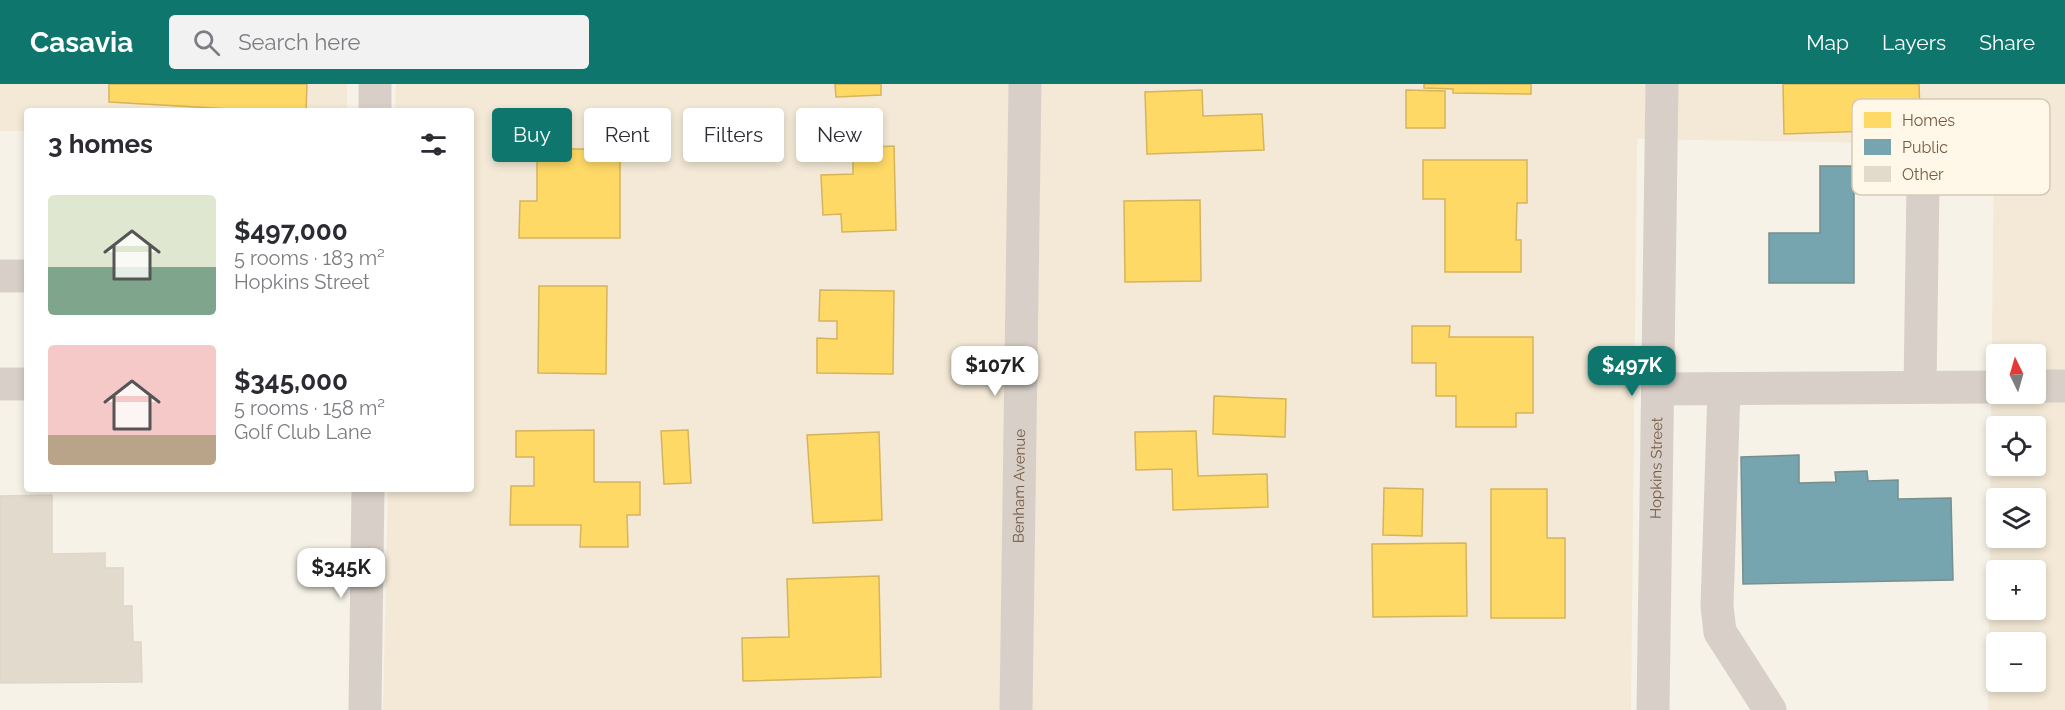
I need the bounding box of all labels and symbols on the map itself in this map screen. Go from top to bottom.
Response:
legend [1852,99,2050,195]
text: Homes [1902,111,1955,130]
text: Public [1902,138,1948,157]
text: Other [1902,165,1944,184]
north arrow [1986,344,2046,404]
pin: $107K [953,346,1037,397]
pin: $497K [1590,346,1674,397]
street label: Hopkins Street [1647,417,1666,519]
street label: Benham Avenue [1009,429,1029,543]
pin: $345K [299,548,383,599]

